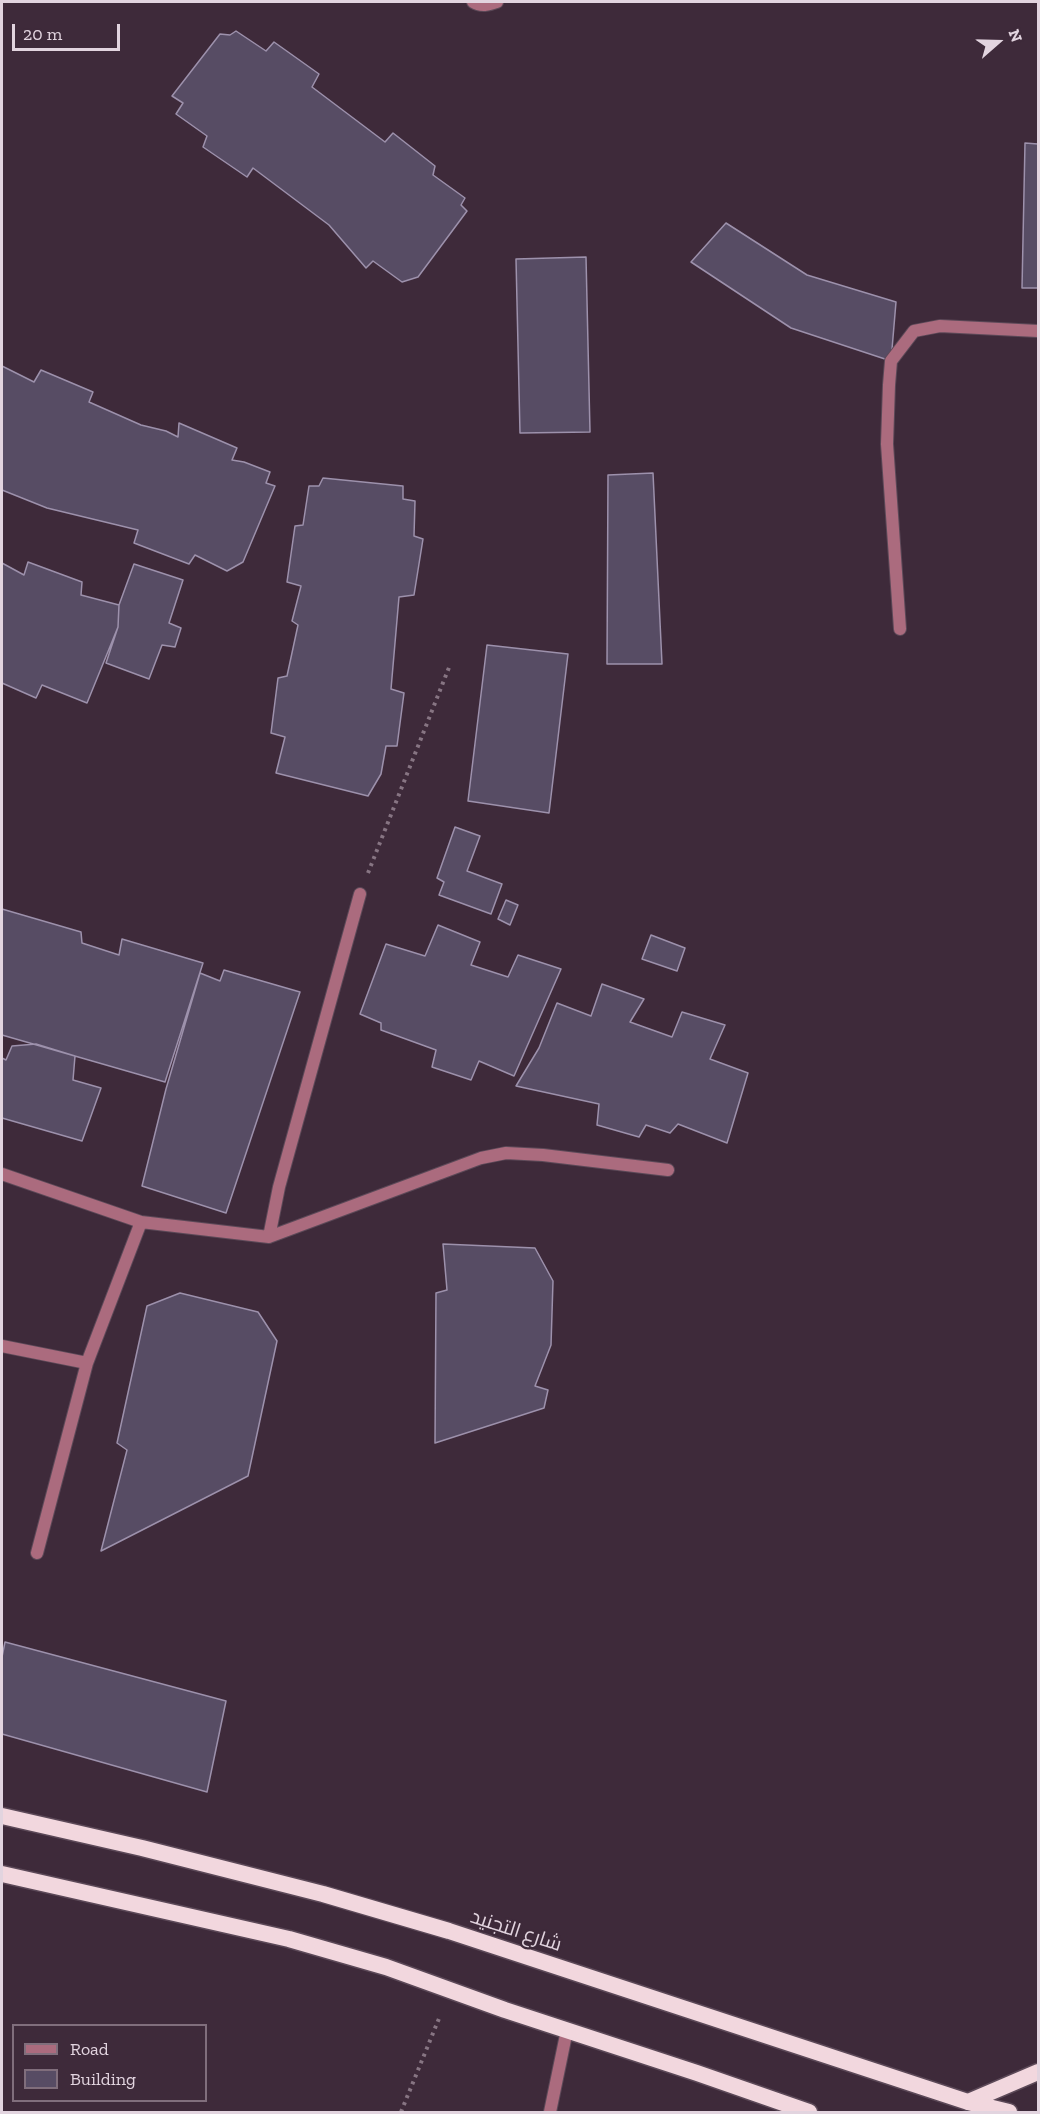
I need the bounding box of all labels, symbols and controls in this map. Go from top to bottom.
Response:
scale bar [15,12,123,50]
north arrow [968,12,1028,72]
text: 20 m [23,23,62,45]
text: N [1004,27,1026,45]
street label: شارع التجنيد [467,1905,565,1957]
legend [12,2024,207,2102]
text: Road [70,2038,109,2060]
text: Building [70,2068,136,2090]

